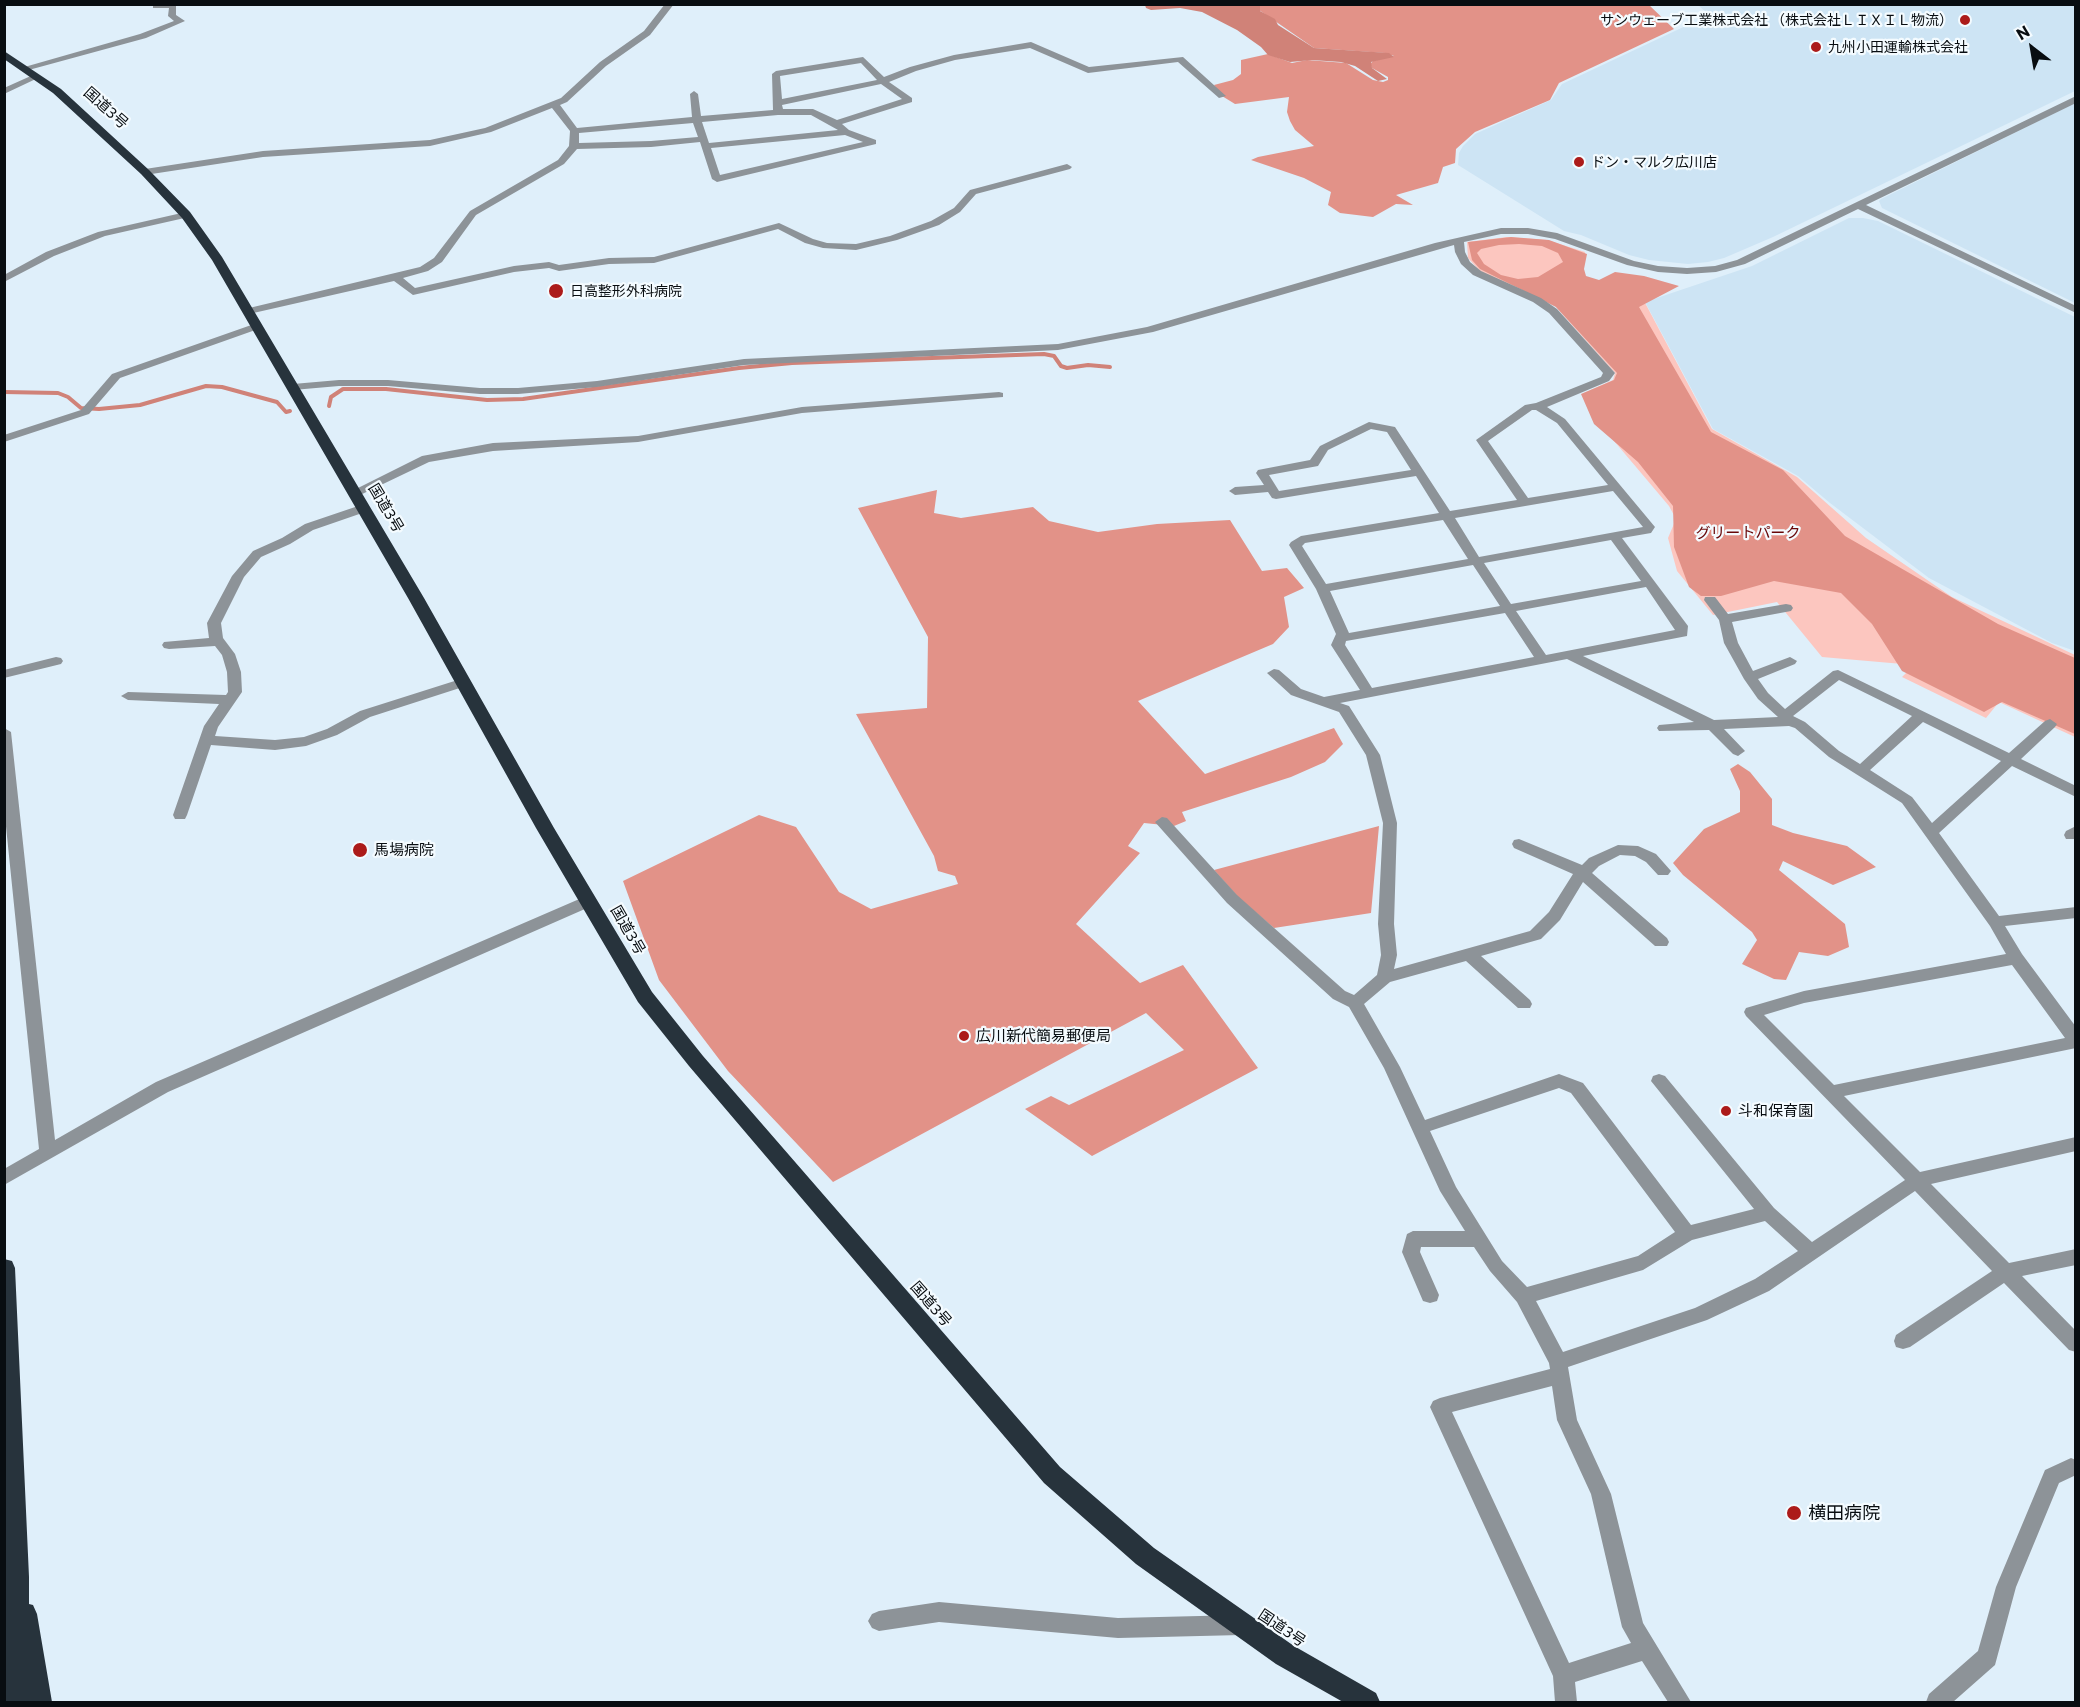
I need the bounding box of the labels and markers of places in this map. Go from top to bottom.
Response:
place label: サンウェーブ工業株式会社 （株式会社ＬＩＸＩＬ物流） [1600,12,1953,28]
marker: サンウェーブ工業株式会社 （株式会社ＬＩＸＩＬ物流） [1958,13,1972,27]
place label: 九州小田運輸株式会社 [1828,39,1968,55]
marker: 九州小田運輸株式会社 [1809,40,1823,54]
place label: ドン・マルク広川店 [1591,154,1717,170]
marker: ドン・マルク広川店 [1572,155,1586,169]
marker: 日高整形外科病院 [547,282,565,300]
place label: 日高整形外科病院 [570,283,682,299]
marker: 馬場病院 [351,841,369,859]
place label: 馬場病院 [374,841,434,859]
place label: 広川新代簡易郵便局 [976,1027,1111,1045]
marker: 広川新代簡易郵便局 [957,1029,971,1043]
place label: 斗和保育園 [1738,1102,1813,1120]
marker: 斗和保育園 [1719,1104,1733,1118]
place label: 横田病院 [1808,1502,1880,1524]
marker: 横田病院 [1785,1504,1803,1522]

